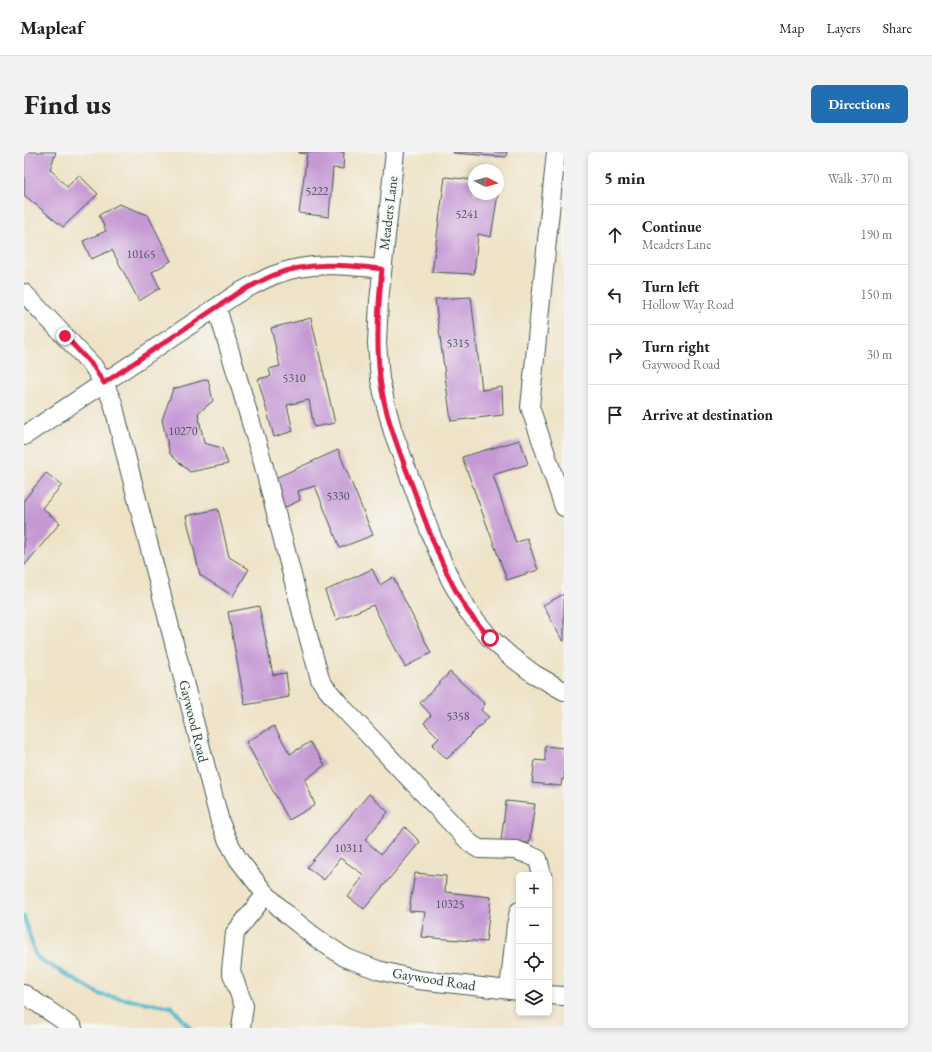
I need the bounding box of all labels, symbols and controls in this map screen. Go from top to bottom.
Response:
text: Mapleaf [20,15,84,40]
text: Map [779,19,804,37]
text: Layers [826,19,861,37]
text: Share [883,19,912,37]
button: Directions [811,85,908,123]
text: Find us [24,86,111,122]
north arrow [468,164,504,200]
text: 5 min [604,167,645,189]
text: Walk · 370 m [828,170,892,187]
street label: Meaders Lane [375,174,402,251]
house number: 5222 [305,183,329,199]
house number: 5241 [455,206,479,222]
text: Continue [642,217,702,236]
icon: ahead [604,224,626,246]
text: 190 m [861,226,892,243]
text: Meaders Lane [642,236,711,253]
house number: 10165 [127,246,156,262]
text: Turn left [642,277,699,296]
icon: left [604,284,626,306]
text: 150 m [861,286,892,303]
text: Hollow Way Road [642,296,734,313]
route end [56,327,74,345]
house number: 5315 [446,335,470,351]
text: Turn right [642,337,710,356]
icon: right [604,344,626,366]
text: 30 m [867,346,892,363]
text: Gaywood Road [642,356,720,373]
house number: 5310 [282,370,306,386]
icon: arrive [604,404,626,426]
text: Arrive at destination [642,405,773,424]
house number: 10270 [169,423,198,439]
house number: 5330 [326,488,350,504]
route start [481,629,499,647]
street label: Gaywood Road [175,678,213,765]
house number: 5358 [446,708,470,724]
house number: 10311 [335,840,364,856]
map controls [516,872,552,1016]
button: + [516,872,552,908]
house number: 10325 [436,896,465,912]
button: − [516,908,552,944]
button: locate [516,944,552,980]
street label: Gaywood Road [391,964,478,995]
button: layers [516,980,552,1016]

